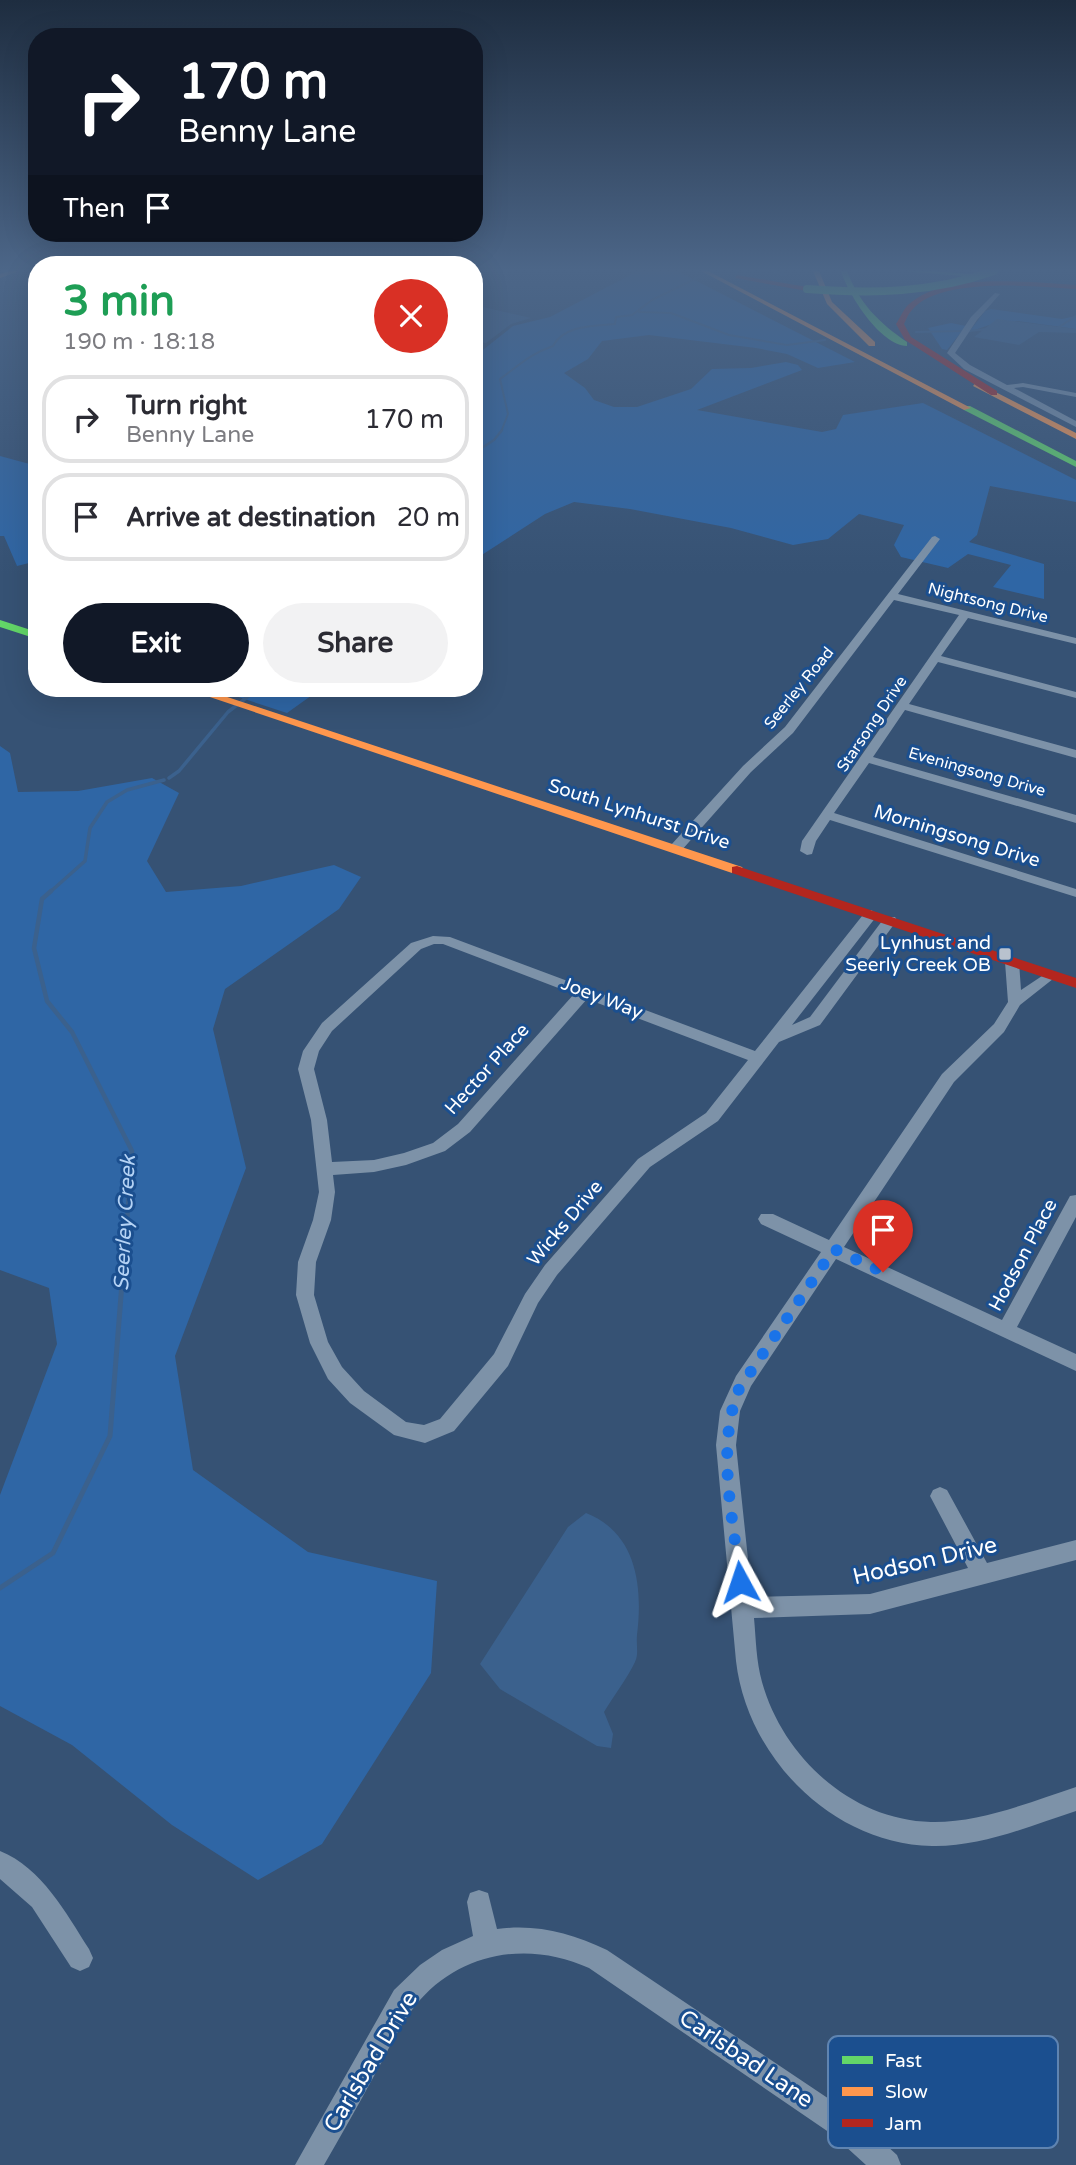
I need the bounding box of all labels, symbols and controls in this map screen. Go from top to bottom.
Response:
text: 170 m [178,53,328,112]
icon: right [63,56,154,147]
text: Benny Lane [178,113,356,151]
icon: arrive [139,189,177,227]
text: Then [63,193,125,224]
text: 3 min [63,276,175,327]
button: close [374,279,448,353]
text: 190 m · 18:18 [63,328,215,356]
text: Turn right [126,390,247,421]
icon: right [67,400,105,438]
text: 170 m [364,404,444,435]
text: Benny Lane [126,421,254,449]
icon: arrive [67,498,105,536]
text: Arrive at destination [126,502,376,533]
text: 20 m [397,502,460,533]
street label: Nightsong Drive [926,578,1050,628]
button: Exit [63,603,249,683]
button: Share [263,603,448,683]
street label: Seerley Road [760,643,838,733]
street label: Starsong Drive [833,672,911,776]
street label: Eveningsong Drive [906,743,1048,801]
street label: South Lynhurst Drive [545,774,733,854]
street label: Morningsong Drive [871,800,1043,872]
place label: Lynhust and Seerly Creek OB [845,932,991,976]
marker: Lynhust and Seerly Creek OB [997,946,1013,962]
street label: Joey Way [558,972,646,1024]
street label: Hector Place [440,1019,534,1119]
water label: Seerley Creek [109,1153,141,1292]
street label: Wicks Drive [523,1176,607,1270]
street label: Hodson Place [984,1195,1062,1315]
pin [853,1200,913,1272]
icon: arrive [864,1211,902,1249]
street label: Hodson Drive [850,1531,1000,1591]
position arrow [703,1545,777,1619]
street label: Carlsbad Drive [318,1987,424,2137]
street label: Carlsbad Lane [674,2004,818,2114]
legend [828,2036,1058,2148]
text: Fast [885,2050,922,2072]
text: Slow [885,2081,928,2103]
text: Jam [885,2113,922,2135]

